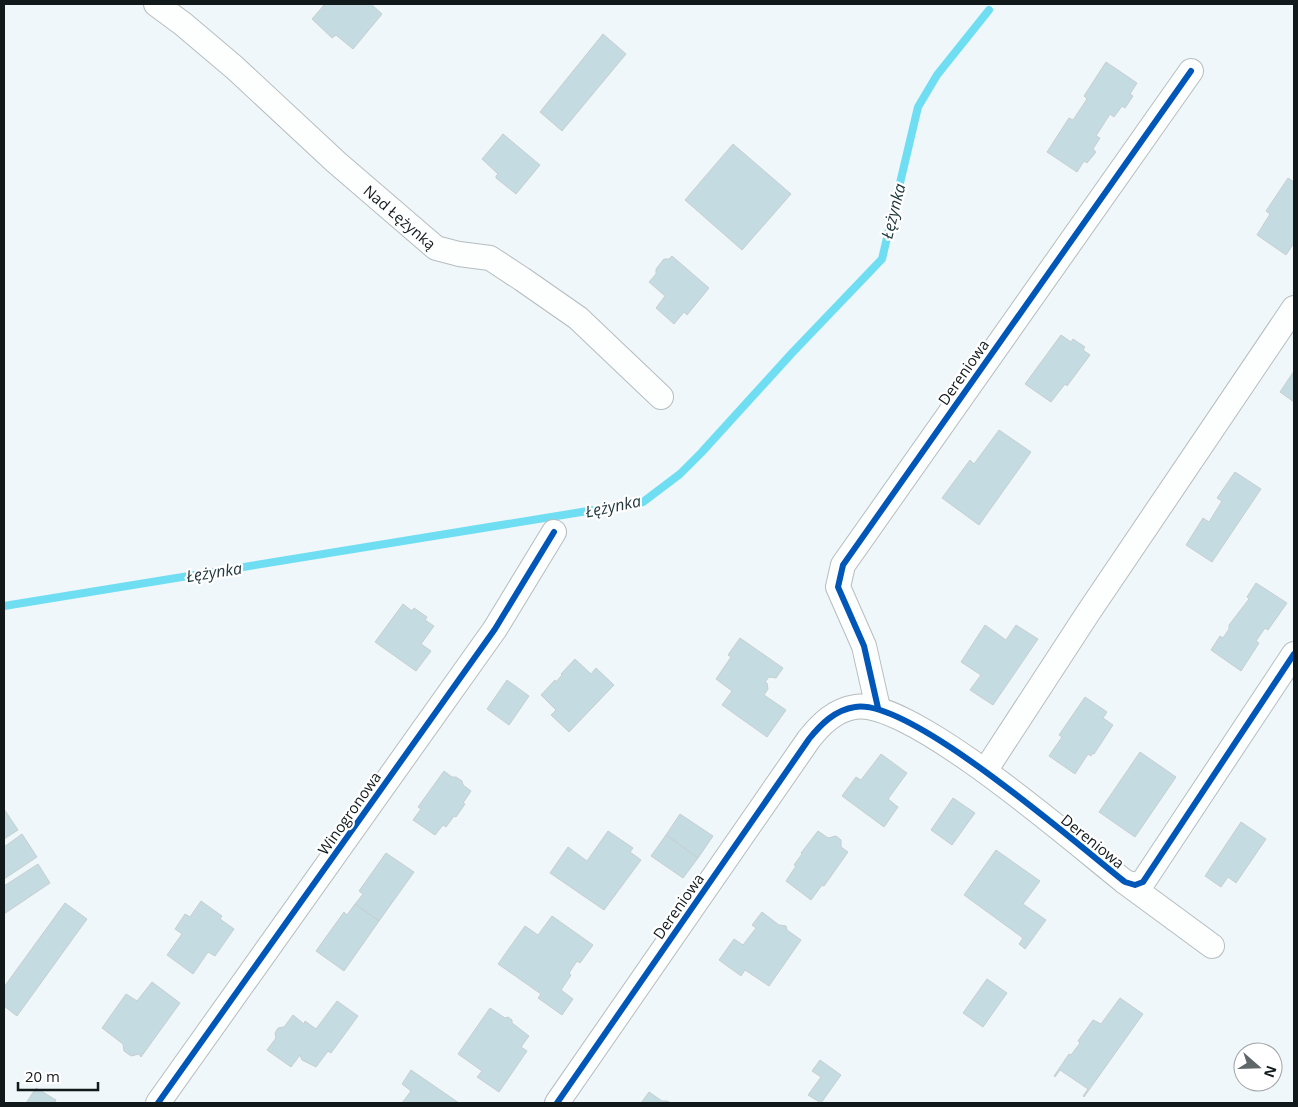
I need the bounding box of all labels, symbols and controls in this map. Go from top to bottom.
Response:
street label: Nad Łężynką [360,180,440,254]
water label: Łężynka [876,181,910,241]
street label: Dereniowa [933,335,993,409]
water label: Łężynka [583,489,643,523]
water label: Łężynka [185,557,243,587]
street label: Winogronowa [313,767,385,859]
street label: Dereniowa [1057,809,1129,873]
street label: Dereniowa [648,869,708,943]
north arrow [1233,1042,1283,1092]
scale bar [18,1060,98,1092]
text: N [1260,1063,1282,1080]
text: 20 m [25,1066,60,1086]

